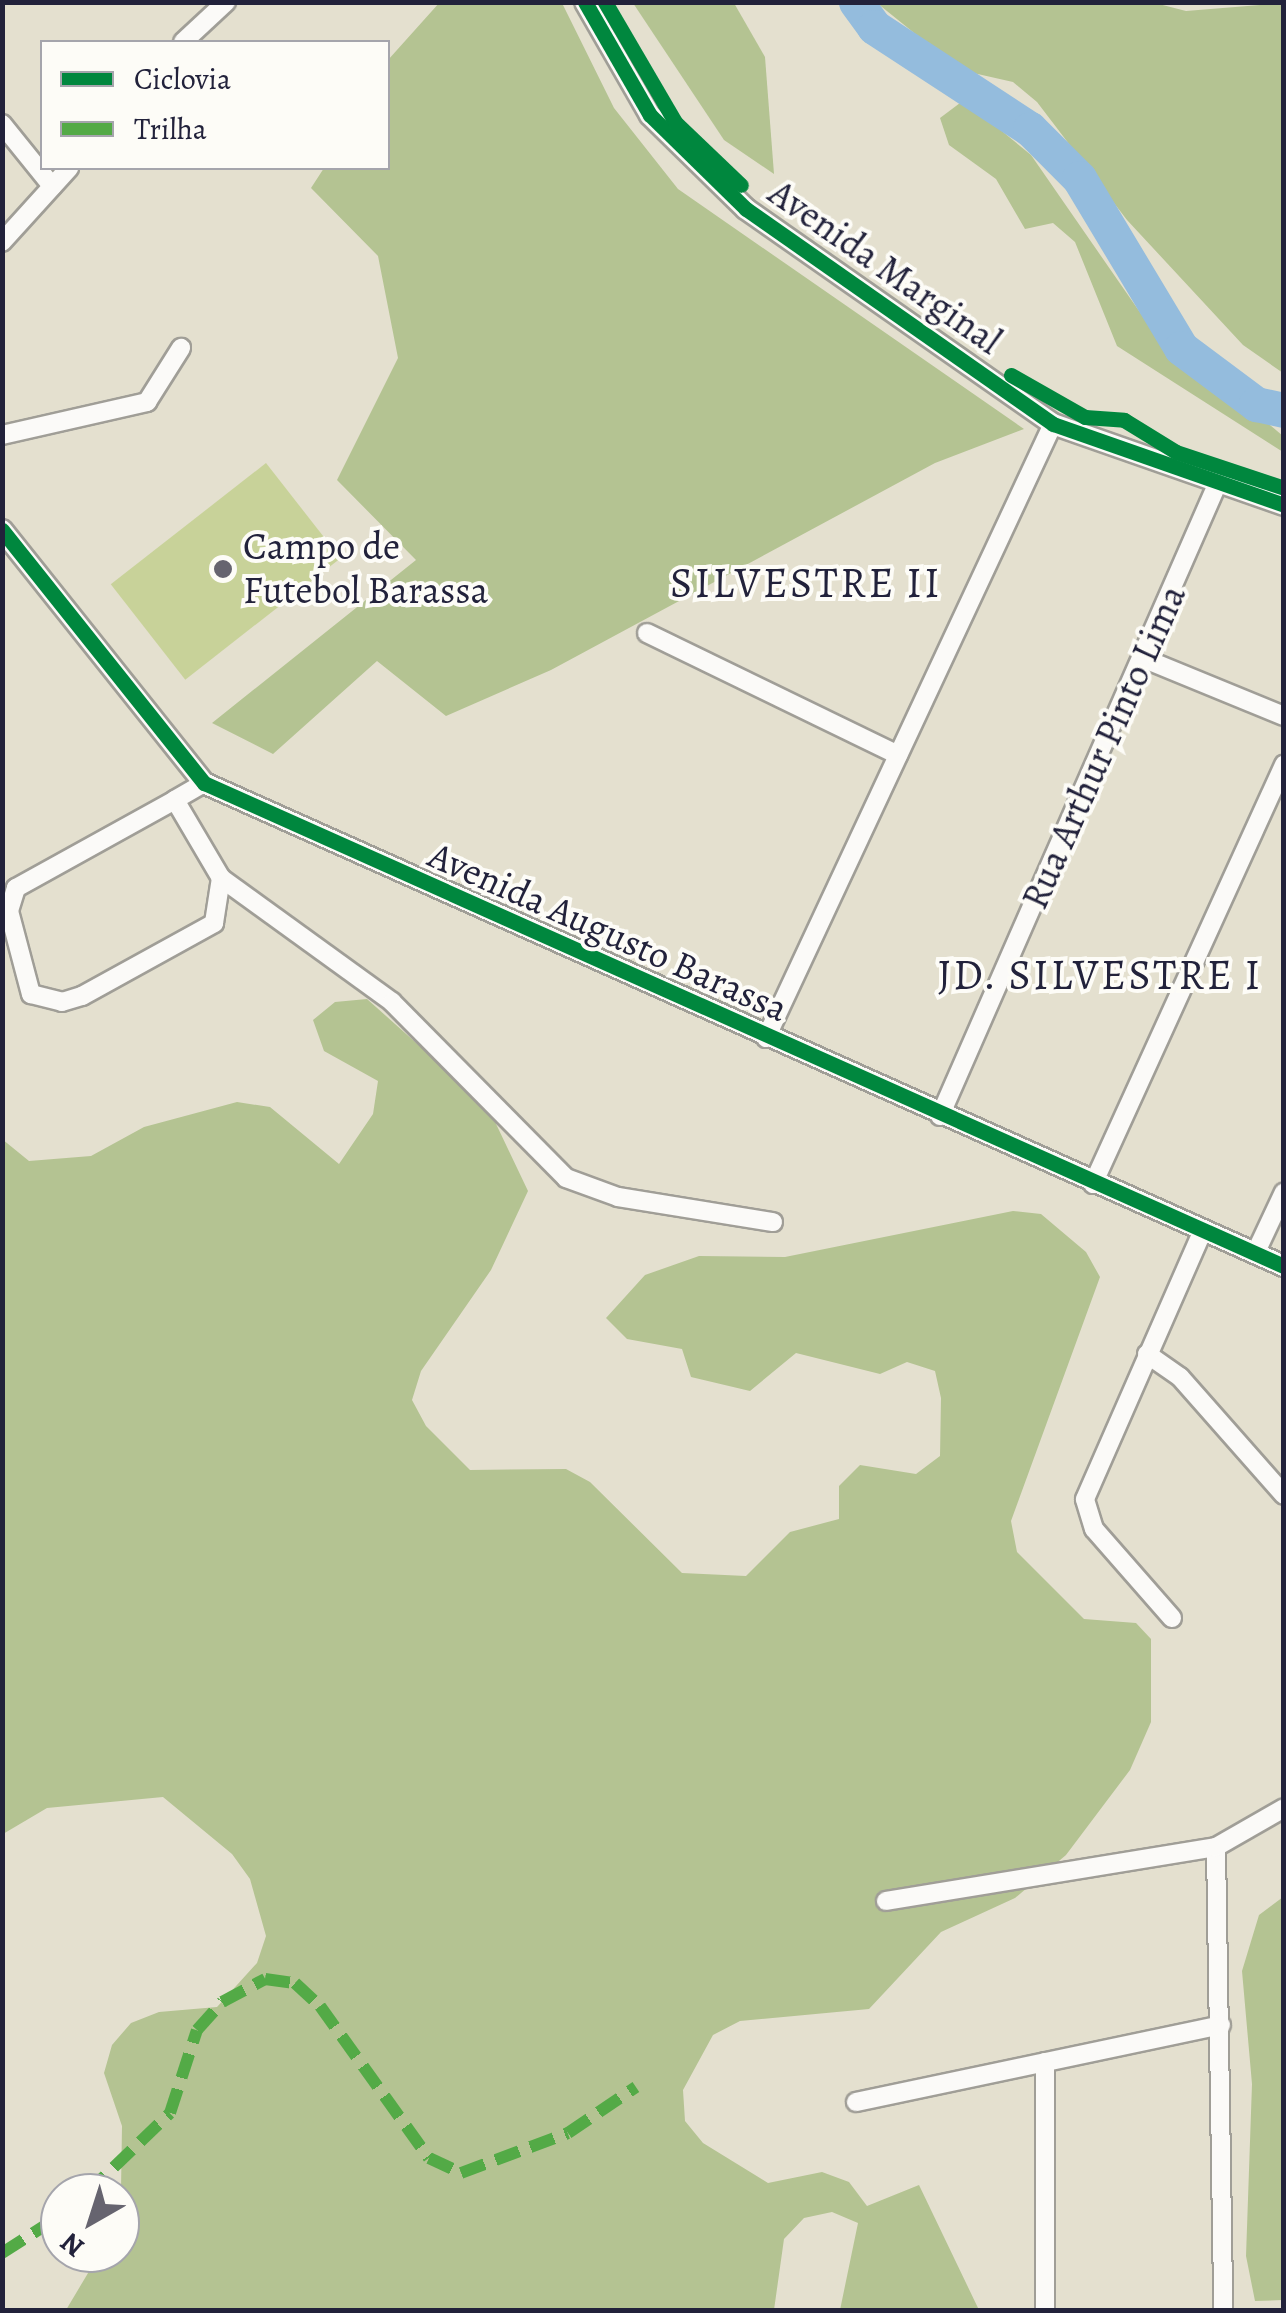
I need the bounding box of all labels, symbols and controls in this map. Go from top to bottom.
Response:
legend [40,40,390,170]
text: Ciclovia [134,59,231,99]
text: Trilha [134,109,207,149]
street label: Avenida Marginal [760,170,1010,364]
place label: Campo de Futebol Barassa [243,524,488,614]
marker: Campo de Futebol Barassa [212,558,234,580]
district label: SILVESTRE II [670,558,942,608]
street label: Rua Arthur Pinto Lima [1012,578,1196,916]
street label: Avenida Augusto Barassa [421,832,795,1032]
district label: JD. SILVESTRE I [937,950,1263,1000]
north arrow [40,2173,140,2273]
text: N [53,2224,92,2266]

